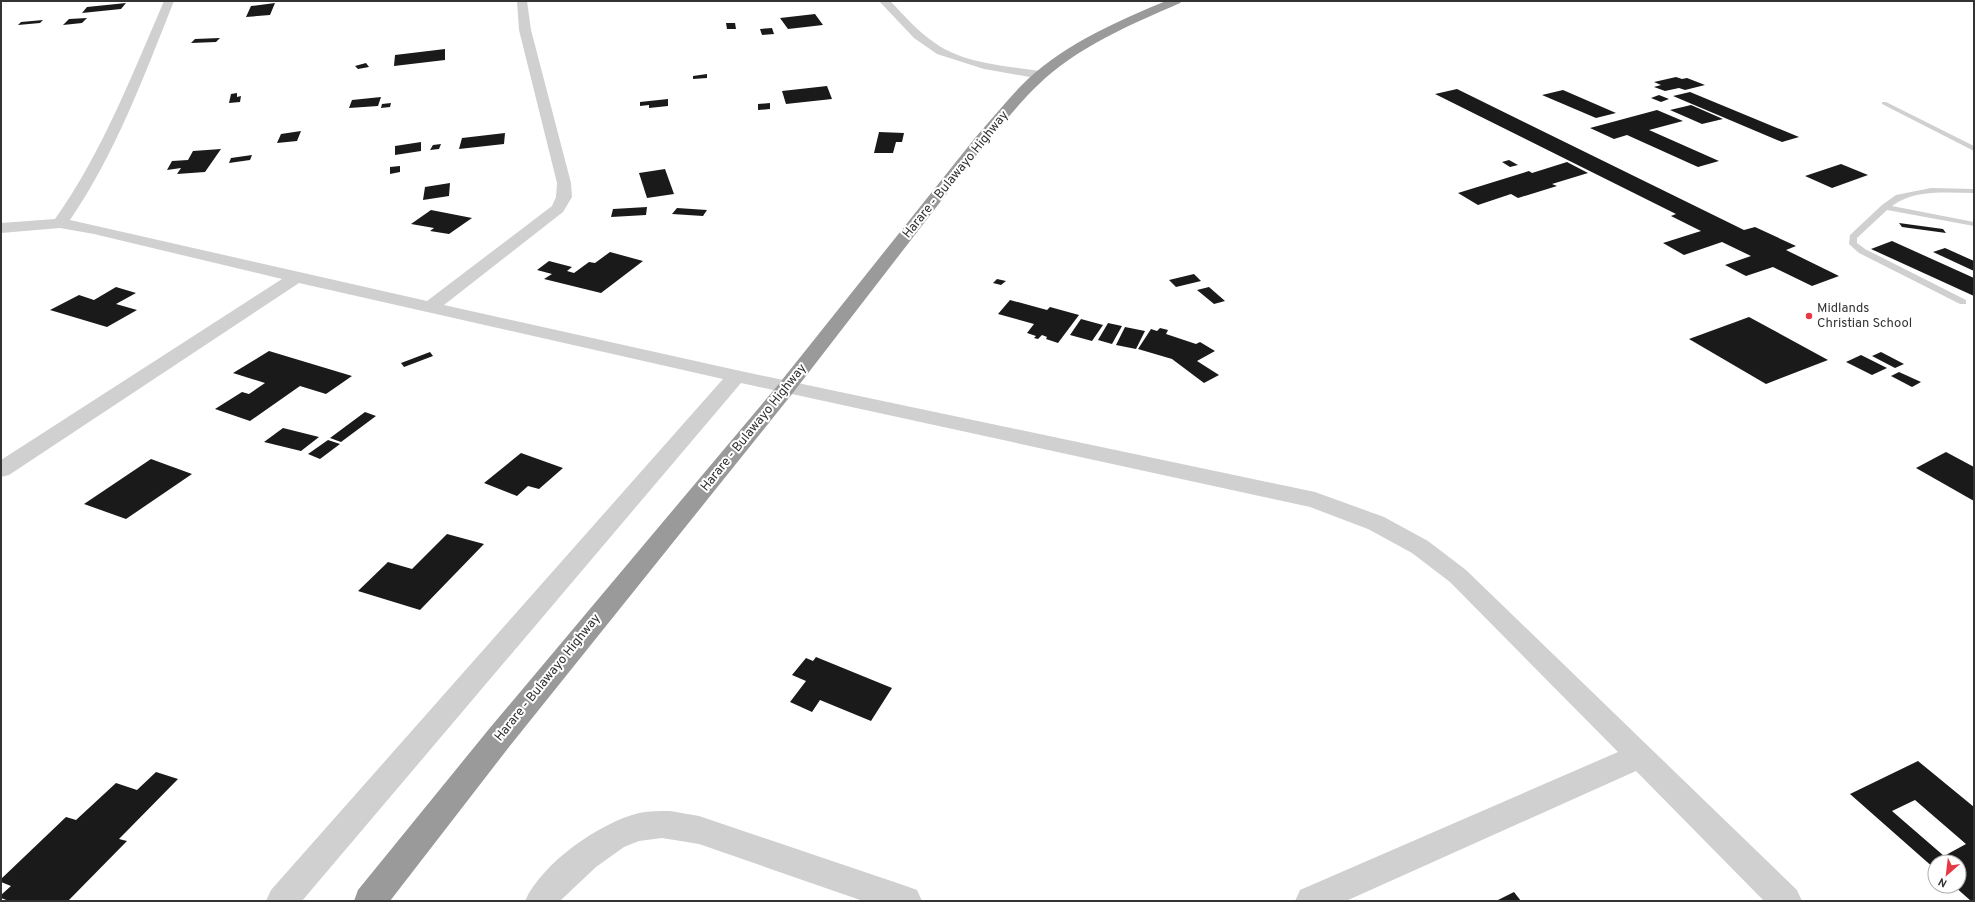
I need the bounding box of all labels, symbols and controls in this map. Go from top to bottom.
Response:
street label: Harare - Bulawayo Highway [900,108,1012,242]
place label: Midlands Christian School [1817,301,1912,332]
marker: Midlands Christian School [1804,311,1814,321]
street label: Harare - Bulawayo Highway [698,361,810,495]
street label: Harare - Bulawayo Highway [492,611,604,745]
north arrow [1927,854,1967,894]
text: N [1936,874,1950,890]

